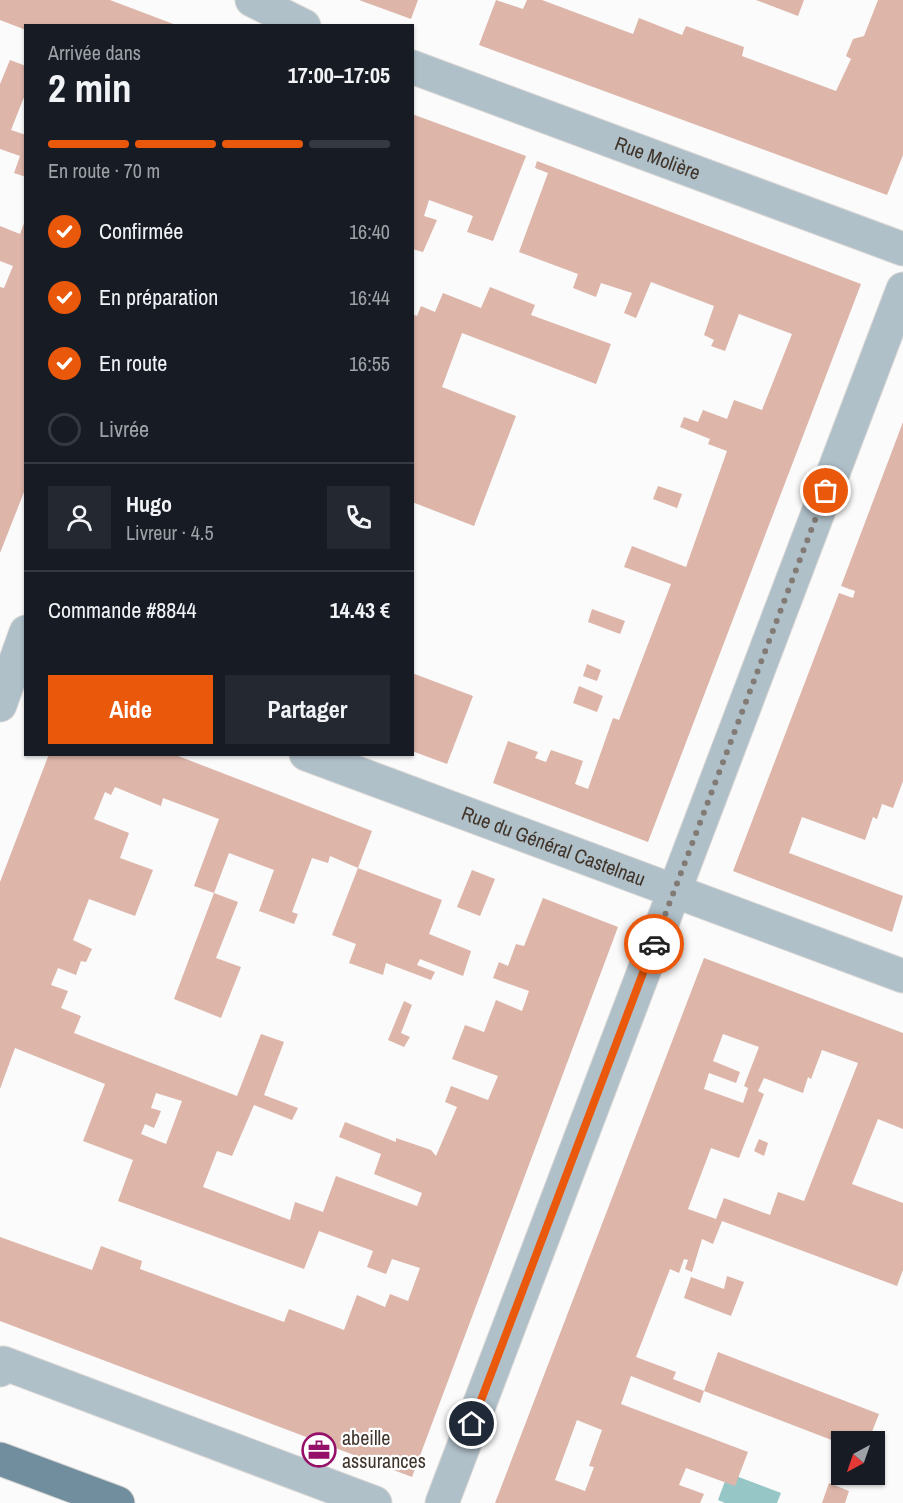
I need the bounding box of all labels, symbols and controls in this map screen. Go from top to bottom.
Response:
text: Arrivée dans [48,39,141,66]
text: 17:00–17:05 [288,60,390,90]
text: 2 min [48,62,132,114]
street label: Rue Molière [611,129,704,186]
text: En route · 70 m [48,157,160,184]
icon: check [48,215,81,248]
text: Confirmée [99,216,183,246]
text: 16:40 [349,218,390,245]
icon: check [48,281,81,314]
text: En préparation [99,282,218,312]
text: 16:44 [349,284,390,311]
icon: check [48,347,81,380]
text: En route [99,348,167,378]
text: 16:55 [349,350,390,377]
text: Livrée [99,414,149,444]
pin [800,465,851,516]
icon: bag [809,474,842,507]
button: person [48,486,111,549]
button: phone [327,486,390,549]
text: Hugo [126,489,172,519]
text: Livreur · 4.5 [126,519,214,546]
text: Commande #8844 [48,595,196,625]
text: 14.43 € [330,595,390,625]
button: Aide [48,675,213,744]
button: Partager [225,675,390,744]
street label: Rue du Général Castelnau [458,799,649,892]
courier [624,914,684,974]
icon: car [638,928,671,961]
pin [446,1398,497,1449]
icon: home [455,1407,488,1440]
place label: abeille assurances [342,1424,426,1474]
north arrow [831,1431,885,1485]
map controls [831,1431,885,1485]
office icon: abeille assurances [301,1432,337,1468]

